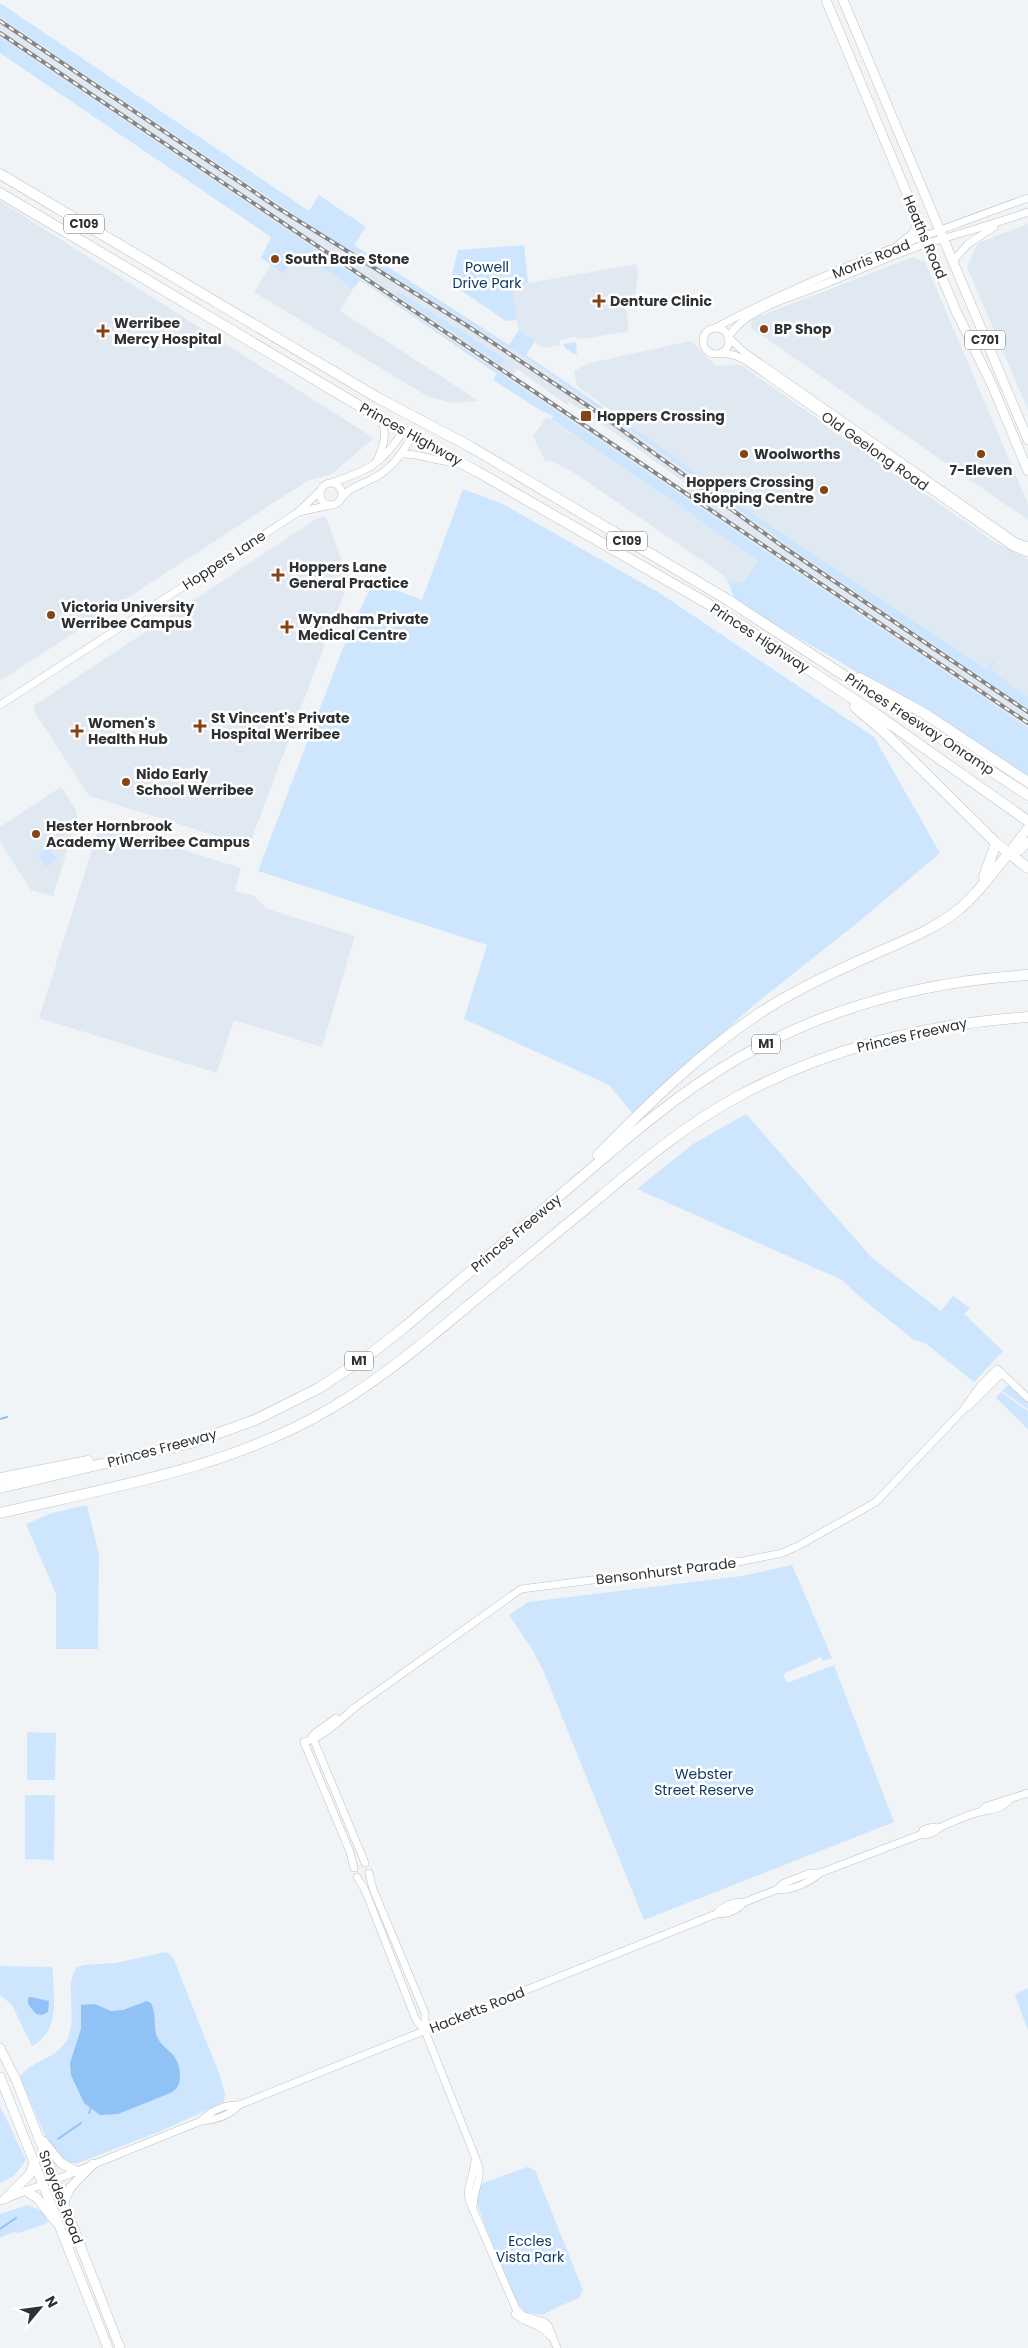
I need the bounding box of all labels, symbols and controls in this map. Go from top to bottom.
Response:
street label: Heaths Road [898,192,952,282]
road number: C109 [64,214,104,233]
street label: Morris Road [829,234,913,284]
place label: South Base Stone [285,249,410,269]
marker: South Base Stone [269,253,281,265]
park label: Powell Drive Park [453,257,522,293]
place label: Denture Clinic [610,291,712,311]
marker: Denture Clinic [592,294,606,308]
place label: Werribee Mercy Hospital [114,313,222,349]
place label: BP Shop [774,319,832,339]
marker: BP Shop [758,323,770,335]
marker: Werribee Mercy Hospital [96,324,110,338]
road number: C701 [965,330,1005,350]
street label: Princes Highway [356,398,466,471]
place label: Hoppers Crossing [597,406,725,426]
street label: Old Geelong Road [817,406,933,496]
marker: Hoppers Crossing [579,409,593,423]
place label: Woolworths [754,444,841,464]
marker: Woolworths [738,448,750,460]
marker: 7-Eleven [975,448,987,460]
place label: 7-Eleven [950,460,1012,480]
place label: Hoppers Crossing Shopping Centre [686,472,814,508]
marker: Hoppers Crossing Shopping Centre [818,484,830,496]
street label: Hoppers Lane [178,525,270,594]
road number: C109 [607,532,647,550]
place label: Hoppers Lane General Practice [289,557,409,593]
marker: Hoppers Lane General Practice [271,568,285,582]
place label: Victoria University Werribee Campus [61,597,194,633]
street label: Princes Highway [707,598,813,678]
marker: Victoria University Werribee Campus [45,609,57,621]
place label: Wyndham Private Medical Centre [298,609,429,645]
marker: Wyndham Private Medical Centre [280,620,294,634]
street label: Princes Freeway Onramp [841,668,999,780]
place label: St Vincent's Private Hospital Werribee [211,708,350,744]
place label: Women's Health Hub [88,713,168,749]
marker: St Vincent's Private Hospital Werribee [193,719,207,733]
marker: Women's Health Hub [70,724,84,738]
place label: Nido Early School Werribee [136,764,254,800]
marker: Nido Early School Werribee [120,776,132,788]
place label: Hester Hornbrook Academy Werribee Campus [46,816,250,852]
marker: Hester Hornbrook Academy Werribee Campus [30,828,42,840]
street label: Princes Freeway [855,1013,969,1057]
road number: M1 [752,1034,780,1054]
street label: Princes Freeway [467,1189,566,1277]
road number: M1 [345,1352,373,1370]
street label: Princes Freeway [105,1424,219,1472]
street label: Bensonhurst Parade [595,1552,738,1590]
park label: Webster Street Reserve [654,1764,754,1800]
street label: Hacketts Road [426,1982,528,2038]
street label: Sneydes Road [34,2147,88,2247]
park label: Eccles Vista Park [496,2231,565,2267]
north arrow [15,2283,65,2333]
text: N [40,2292,63,2311]

